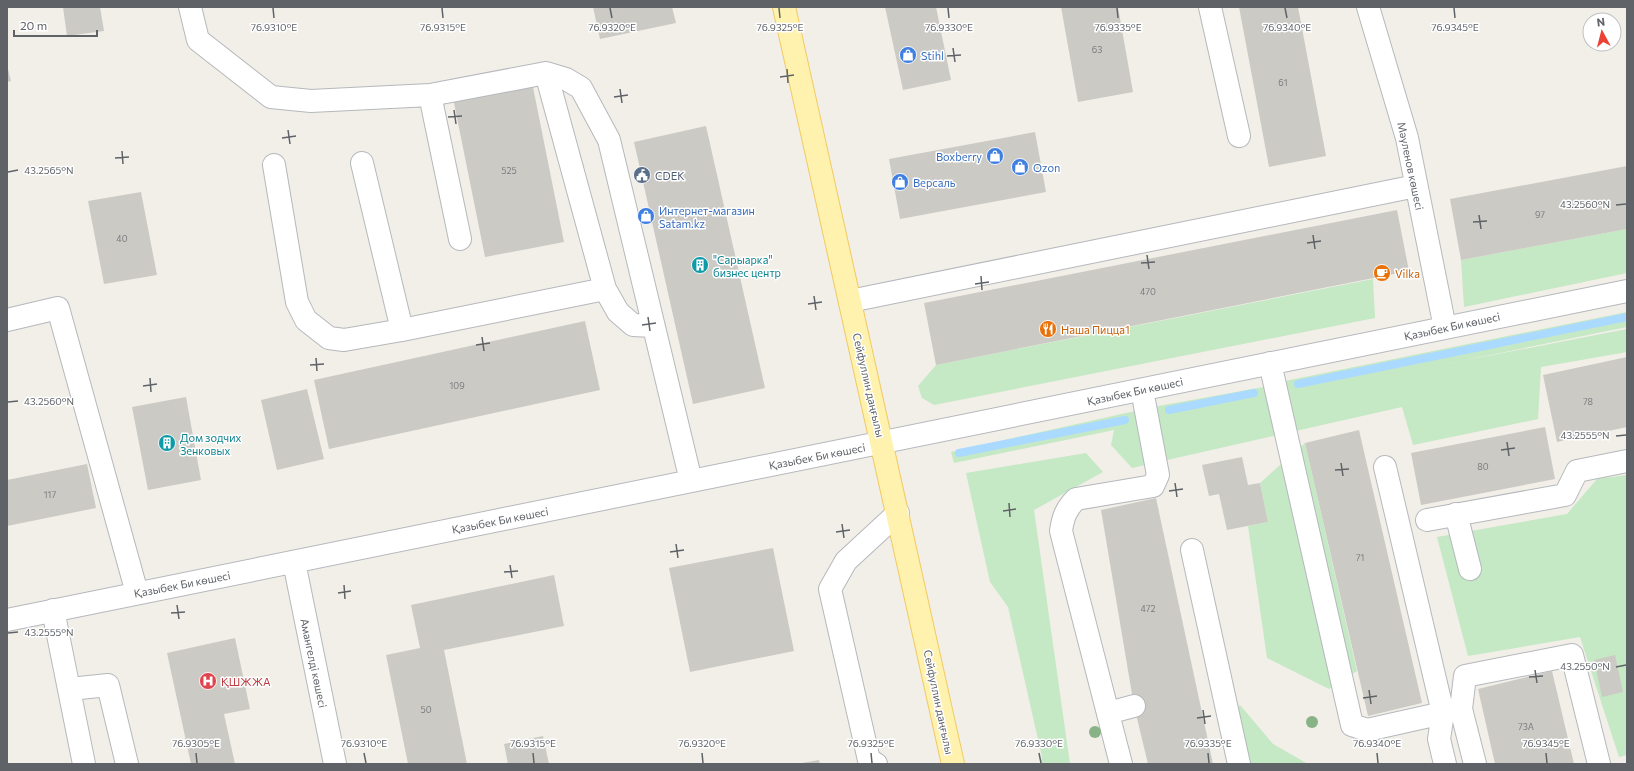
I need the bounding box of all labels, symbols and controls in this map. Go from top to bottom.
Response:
scale bar [14,12,97,38]
north arrow [1582,12,1622,52]
text: N [1596,15,1606,29]
text: 20 m [20,18,47,32]
text: 76.9310°E [251,21,297,33]
text: 76.9315°E [420,21,466,33]
text: 76.9320°E [588,21,636,33]
text: 76.9325°E [757,21,804,33]
text: 76.9330°E [925,21,973,33]
text: 76.9335°E [1094,21,1142,33]
text: 76.9340°E [1263,21,1311,33]
text: 76.9345°E [1431,21,1479,33]
house number: 63 [1092,44,1102,55]
shop icon: Stihl [898,45,918,65]
place label: Stihl [921,49,944,62]
house number: 61 [1278,77,1288,88]
street label: Мәуленов көшесі [1395,121,1427,211]
shop icon: Boxberry [985,146,1005,166]
place label: Boxberry [936,150,982,163]
shop icon: Ozon [1010,157,1030,177]
place label: Ozon [1033,161,1060,174]
text: 43.2565°N [24,164,74,176]
house number: 525 [501,165,517,176]
public building icon: CDEK [632,165,652,185]
place label: CDEK [655,169,685,182]
shop icon: Версаль [890,172,910,192]
place label: Версаль [913,176,956,189]
text: 43.2560°N [1560,198,1610,210]
place label: Интернет-магазин Satam.kz [659,204,755,230]
shop icon: Интернет-магазин Satam.kz [636,206,656,226]
house number: 97 [1535,209,1545,220]
house number: 40 [116,233,128,244]
place label: "Сарыарка" бизнес центр [713,253,781,279]
building icon: "Сарыарка" бизнес центр [690,255,710,275]
cafe icon: Vilka [1372,263,1392,283]
place label: Vilka [1395,267,1420,280]
house number: 470 [1140,286,1156,297]
street label: Қазыбек Би көшесі [1403,309,1501,343]
restaurant icon: Наша Пицца1 [1038,319,1058,339]
place label: Наша Пицца1 [1061,323,1130,336]
street label: Сейфуллин даңғылы [851,332,887,438]
street label: Қазыбек Би көшесі [1086,374,1184,408]
house number: 109 [449,380,465,391]
text: 43.2560°N [24,395,74,407]
house number: 78 [1583,396,1593,407]
text: 43.2555°N [1561,429,1609,441]
place label: Дом зодчих Зенковых [180,431,241,457]
building icon: Дом зодчих Зенковых [157,433,177,453]
street label: Қазыбек Би көшесі [768,440,867,472]
house number: 80 [1477,461,1489,472]
house number: 117 [44,489,56,500]
street label: Қазыбек Би көшесі [451,504,550,536]
house number: 71 [1356,552,1364,563]
street label: Қазыбек Би көшесі [133,568,232,600]
house number: 472 [1141,603,1155,614]
street label: Амангелді көшесі [298,617,330,709]
text: 43.2555°N [25,626,73,638]
street label: Сейфуллин даңғылы [922,648,956,756]
text: 43.2550°N [1560,660,1610,672]
hospital icon: ҚШЖЖА [198,671,218,691]
place label: ҚШЖЖА [221,675,271,688]
house number: 50 [420,704,432,715]
house number: 73А [1518,721,1534,732]
text: 76.9305°E [172,737,220,749]
text: 76.9310°E [341,737,387,749]
text: 76.9315°E [510,737,556,749]
text: 76.9320°E [678,737,726,749]
text: 76.9325°E [848,737,895,749]
text: 76.9330°E [1015,737,1063,749]
text: 76.9335°E [1184,737,1232,749]
text: 76.9340°E [1353,737,1401,749]
text: 76.9345°E [1522,737,1570,749]

